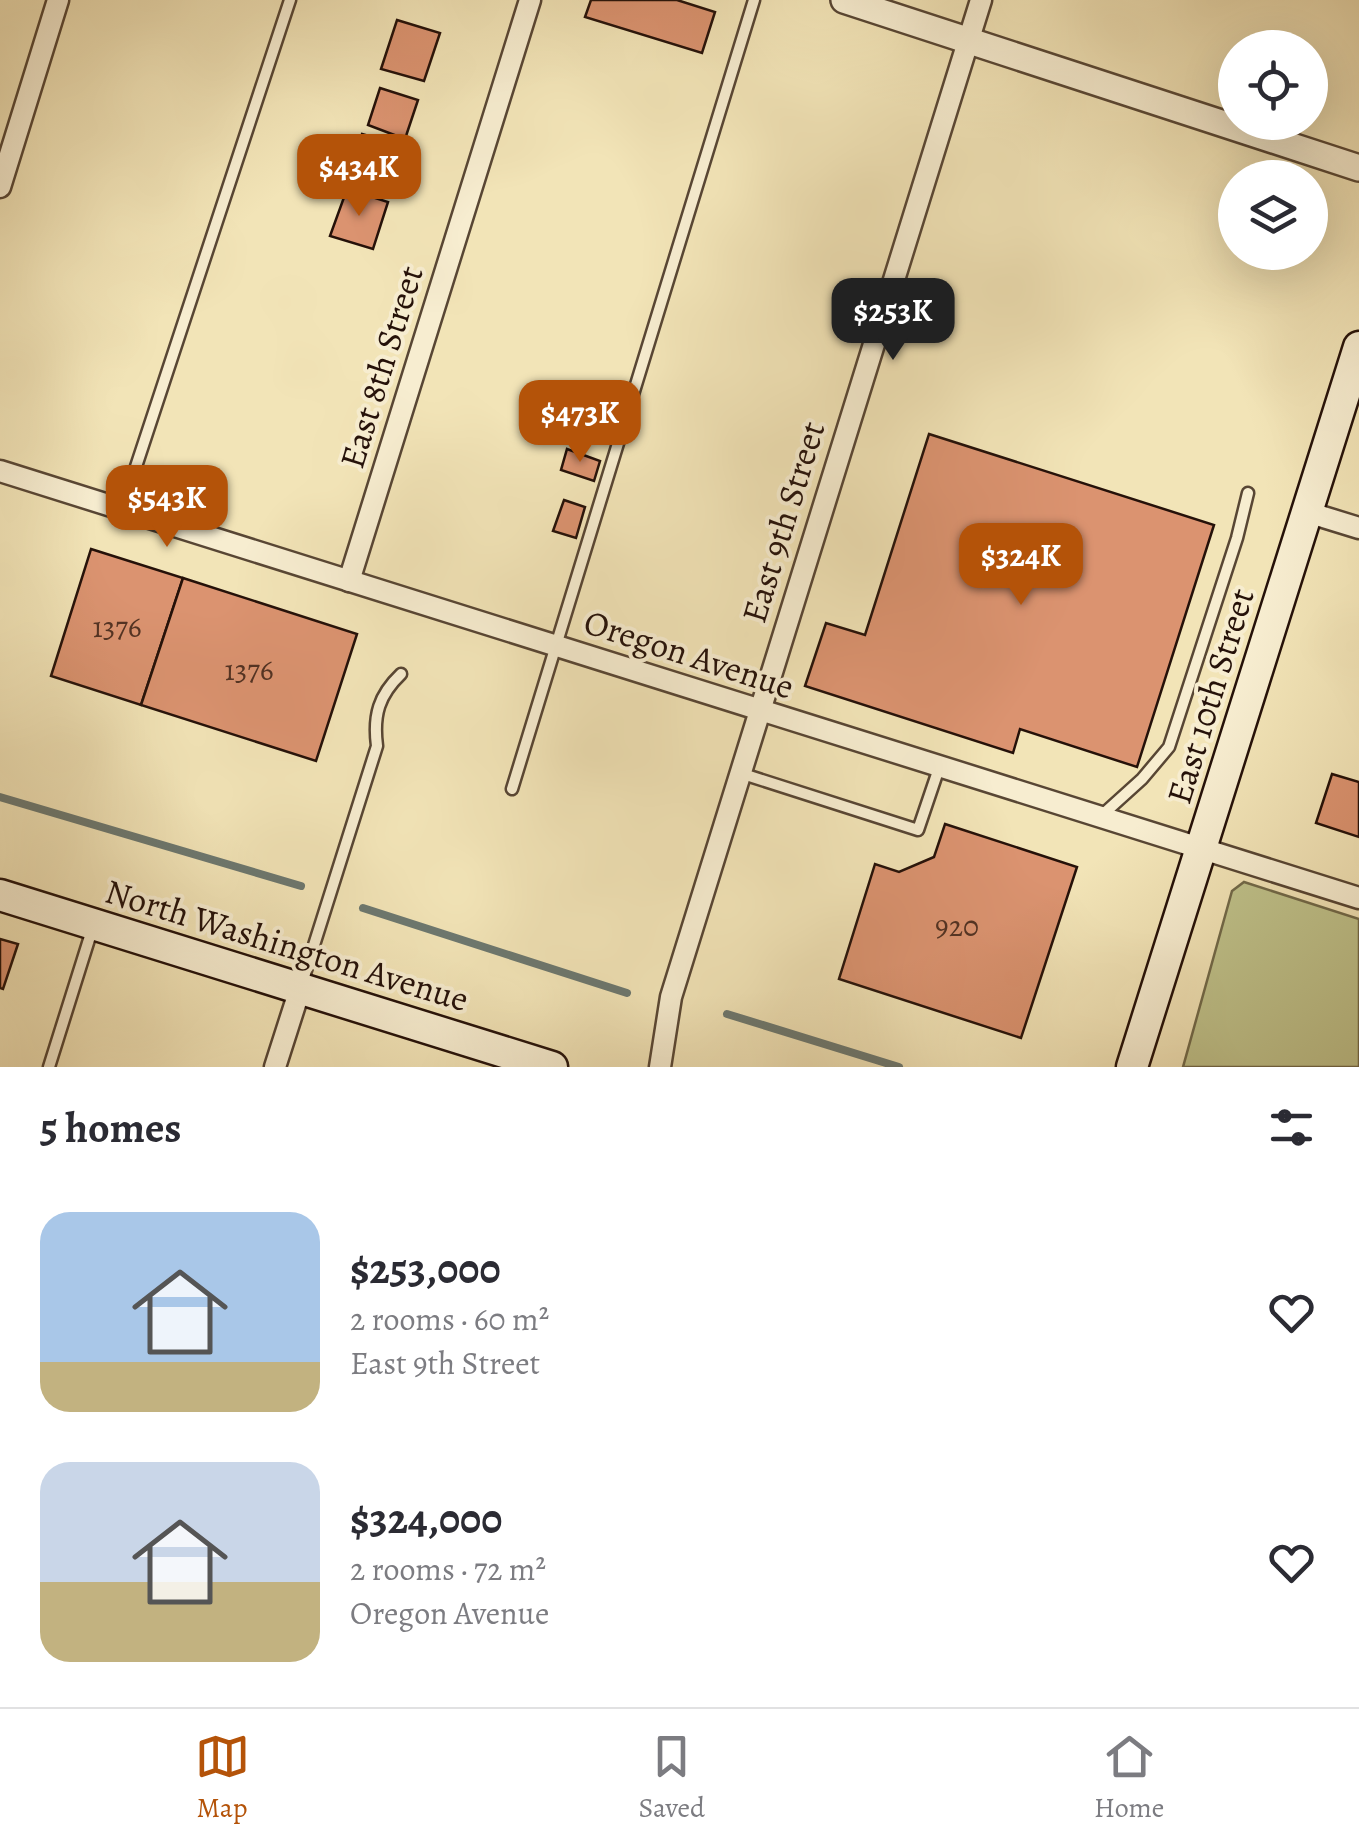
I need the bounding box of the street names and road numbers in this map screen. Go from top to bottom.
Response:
street label: East 8th Street [327,260,435,474]
street label: East 9th Street [730,416,836,628]
street label: East 10th Street [1154,582,1266,810]
street label: Oregon Avenue [578,598,800,710]
street label: North Washington Avenue [100,867,474,1023]

